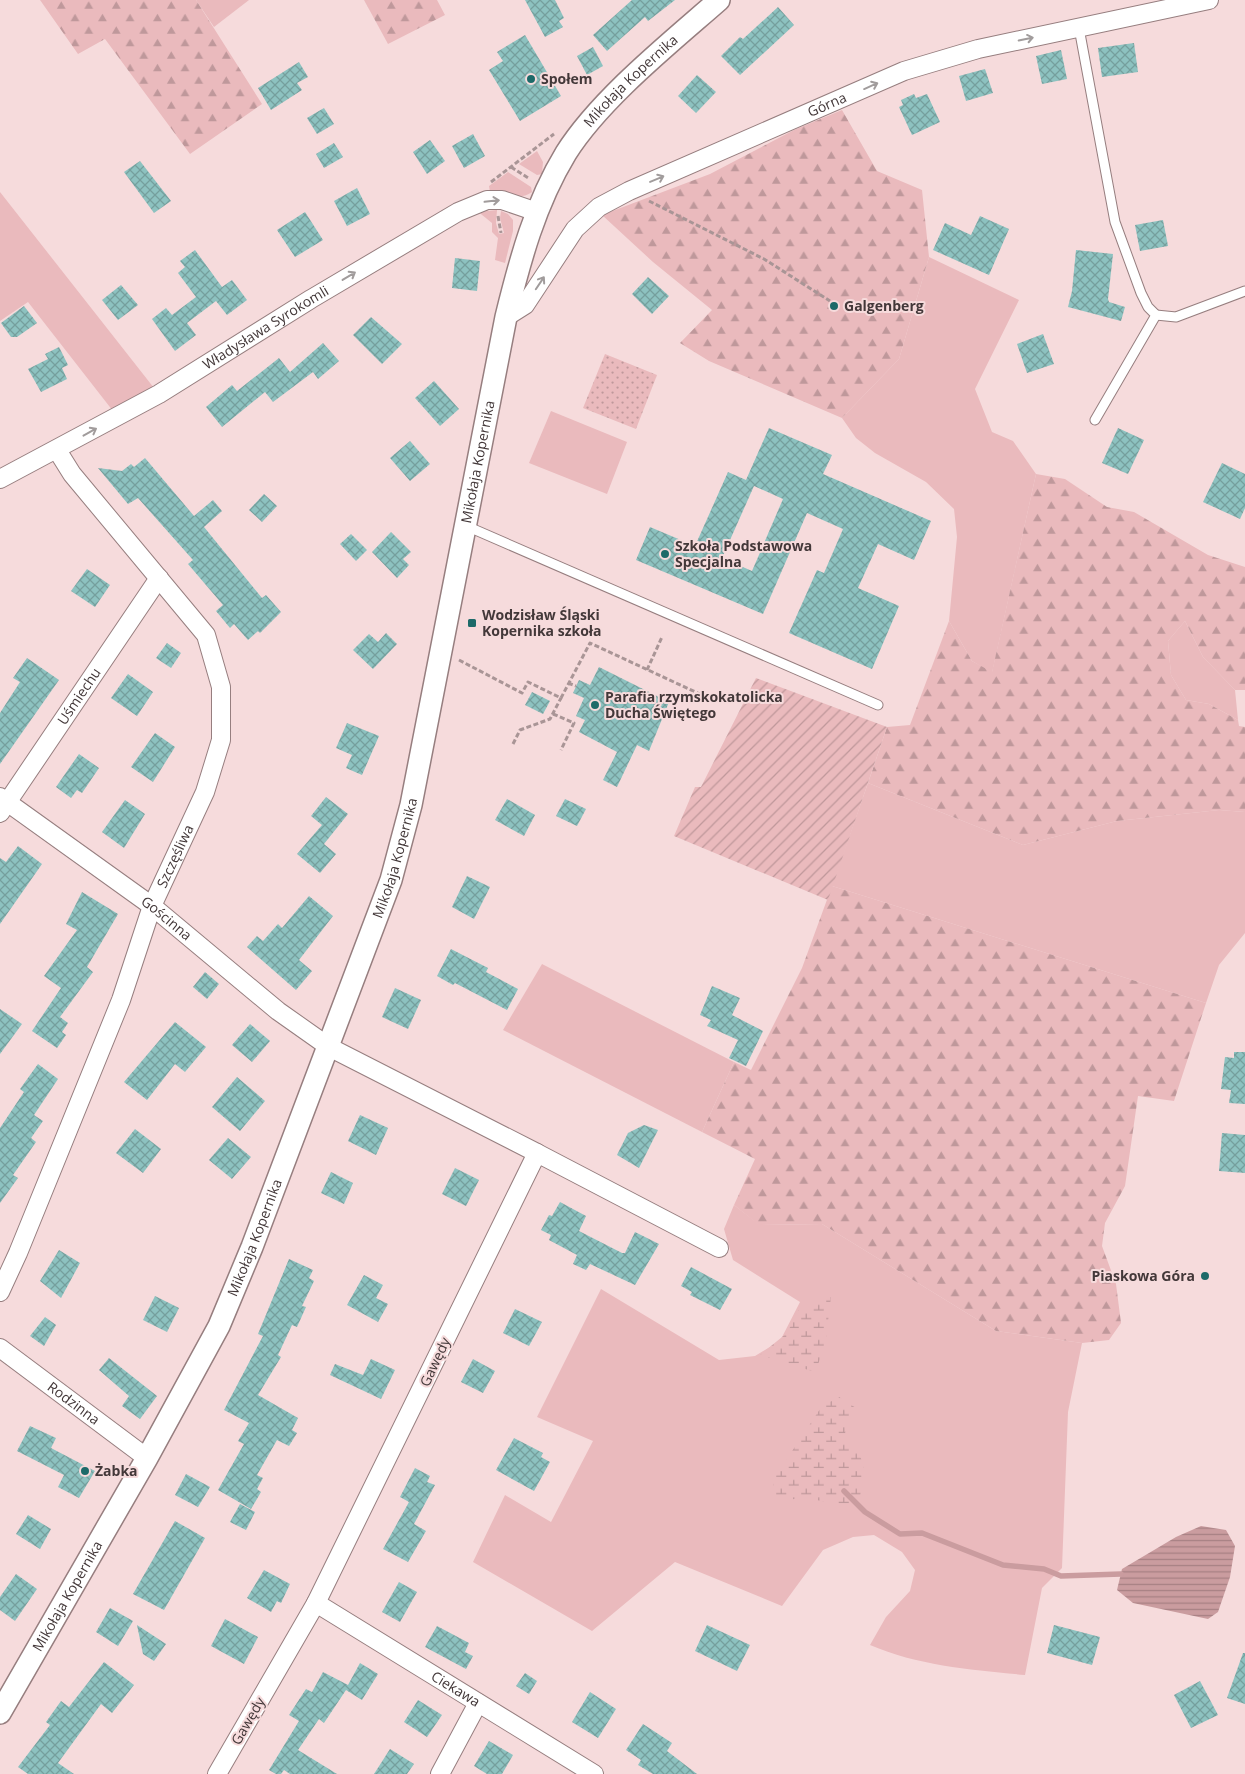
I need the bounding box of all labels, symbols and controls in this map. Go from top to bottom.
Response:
street label: Mikołaja Kopernika [579,30,681,131]
one-way arrow [1017,34,1033,44]
place label: Społem [541,69,593,88]
marker: Społem [525,73,537,85]
one-way arrow [863,81,878,90]
street label: Górna [804,87,849,121]
one-way arrow [649,173,664,183]
one-way arrow [483,196,499,206]
one-way arrow [341,271,356,281]
one-way arrow [535,277,545,291]
street label: Władysława Syrokomli [199,281,332,373]
place label: Galgenberg [844,296,924,315]
marker: Galgenberg [828,300,840,312]
street label: Mikołaja Kopernika [456,399,499,525]
one-way arrow [82,426,96,436]
place label: Szkoła Podstawowa Specjalna [675,536,812,571]
marker: Szkoła Podstawowa Specjalna [659,548,671,560]
place label: Wodzisław Śląski Kopernika szkoła [482,605,602,640]
marker: Wodzisław Śląski Kopernika szkoła [466,617,478,629]
street label: Uśmiechu [52,664,105,728]
place label: Parafia rzymskokatolicka Ducha Świętego [605,687,783,722]
marker: Parafia rzymskokatolicka Ducha Świętego [589,699,601,711]
street label: Mikołaja Kopernika [367,796,421,921]
street label: Szczęśliwa [152,821,198,891]
street label: Gościnna [138,891,196,944]
street label: Mikołaja Kopernika [222,1176,286,1299]
place label: Piaskowa Góra [1091,1266,1195,1285]
marker: Piaskowa Góra [1199,1270,1211,1282]
street label: Gawędy [415,1333,455,1389]
street label: Rodzinna [44,1377,104,1429]
place label: Żabka [95,1461,138,1480]
marker: Żabka [79,1465,91,1477]
street label: Mikołaja Kopernika [28,1537,106,1655]
street label: Ciekawa [428,1666,484,1711]
street label: Gawędy [226,1693,269,1748]

